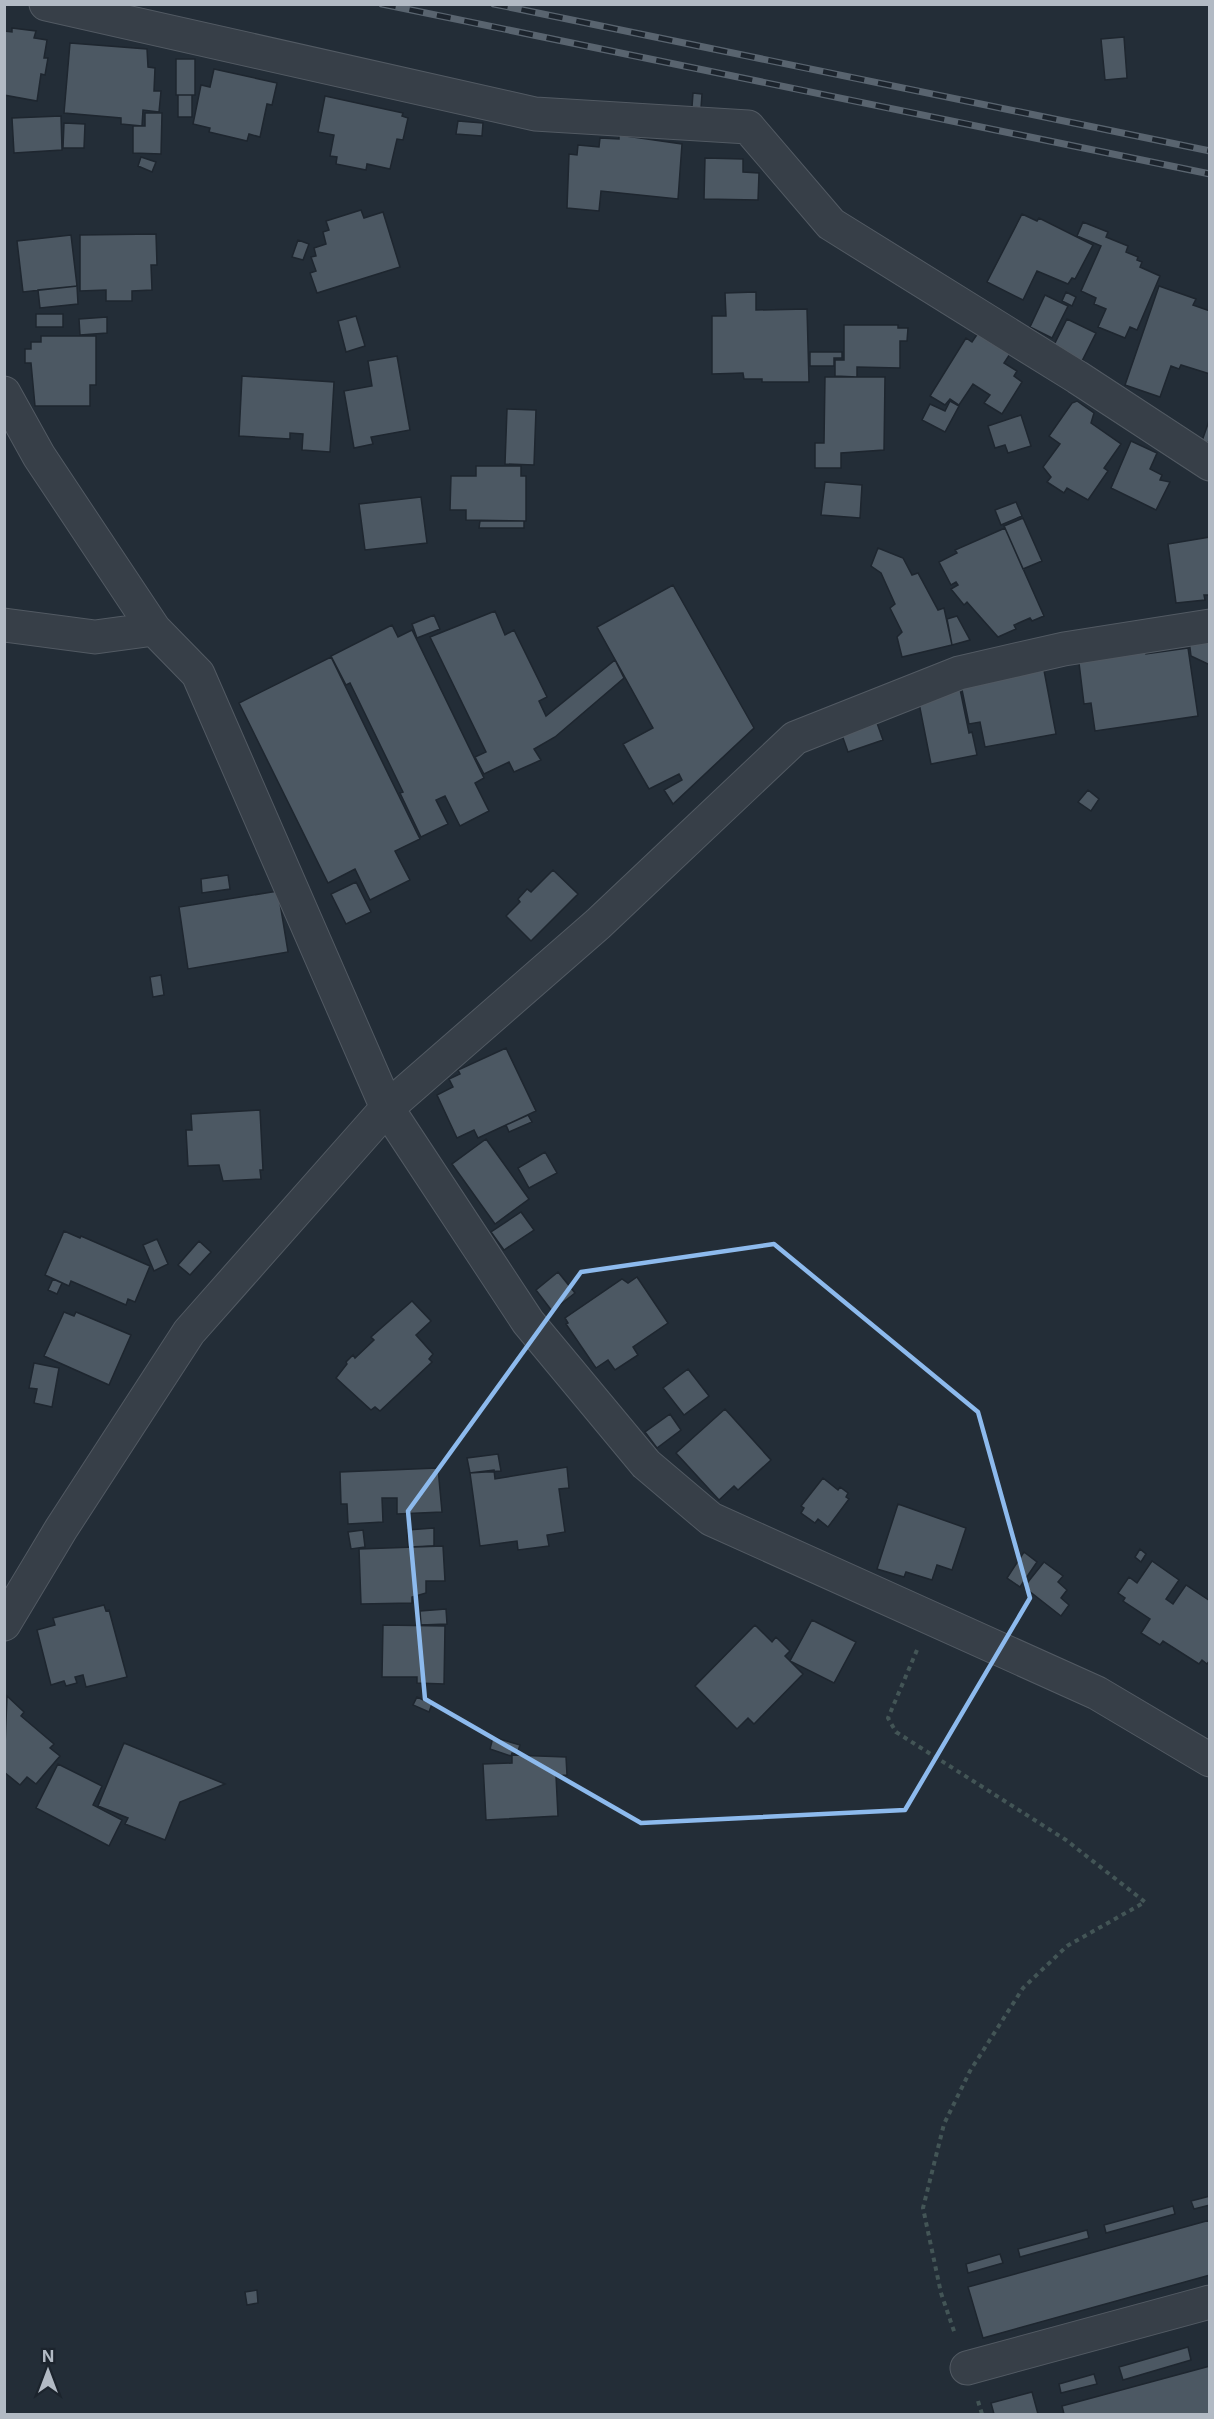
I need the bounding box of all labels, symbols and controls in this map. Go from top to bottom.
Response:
north arrow [18,2341,78,2401]
text: N [42,2346,54,2366]

